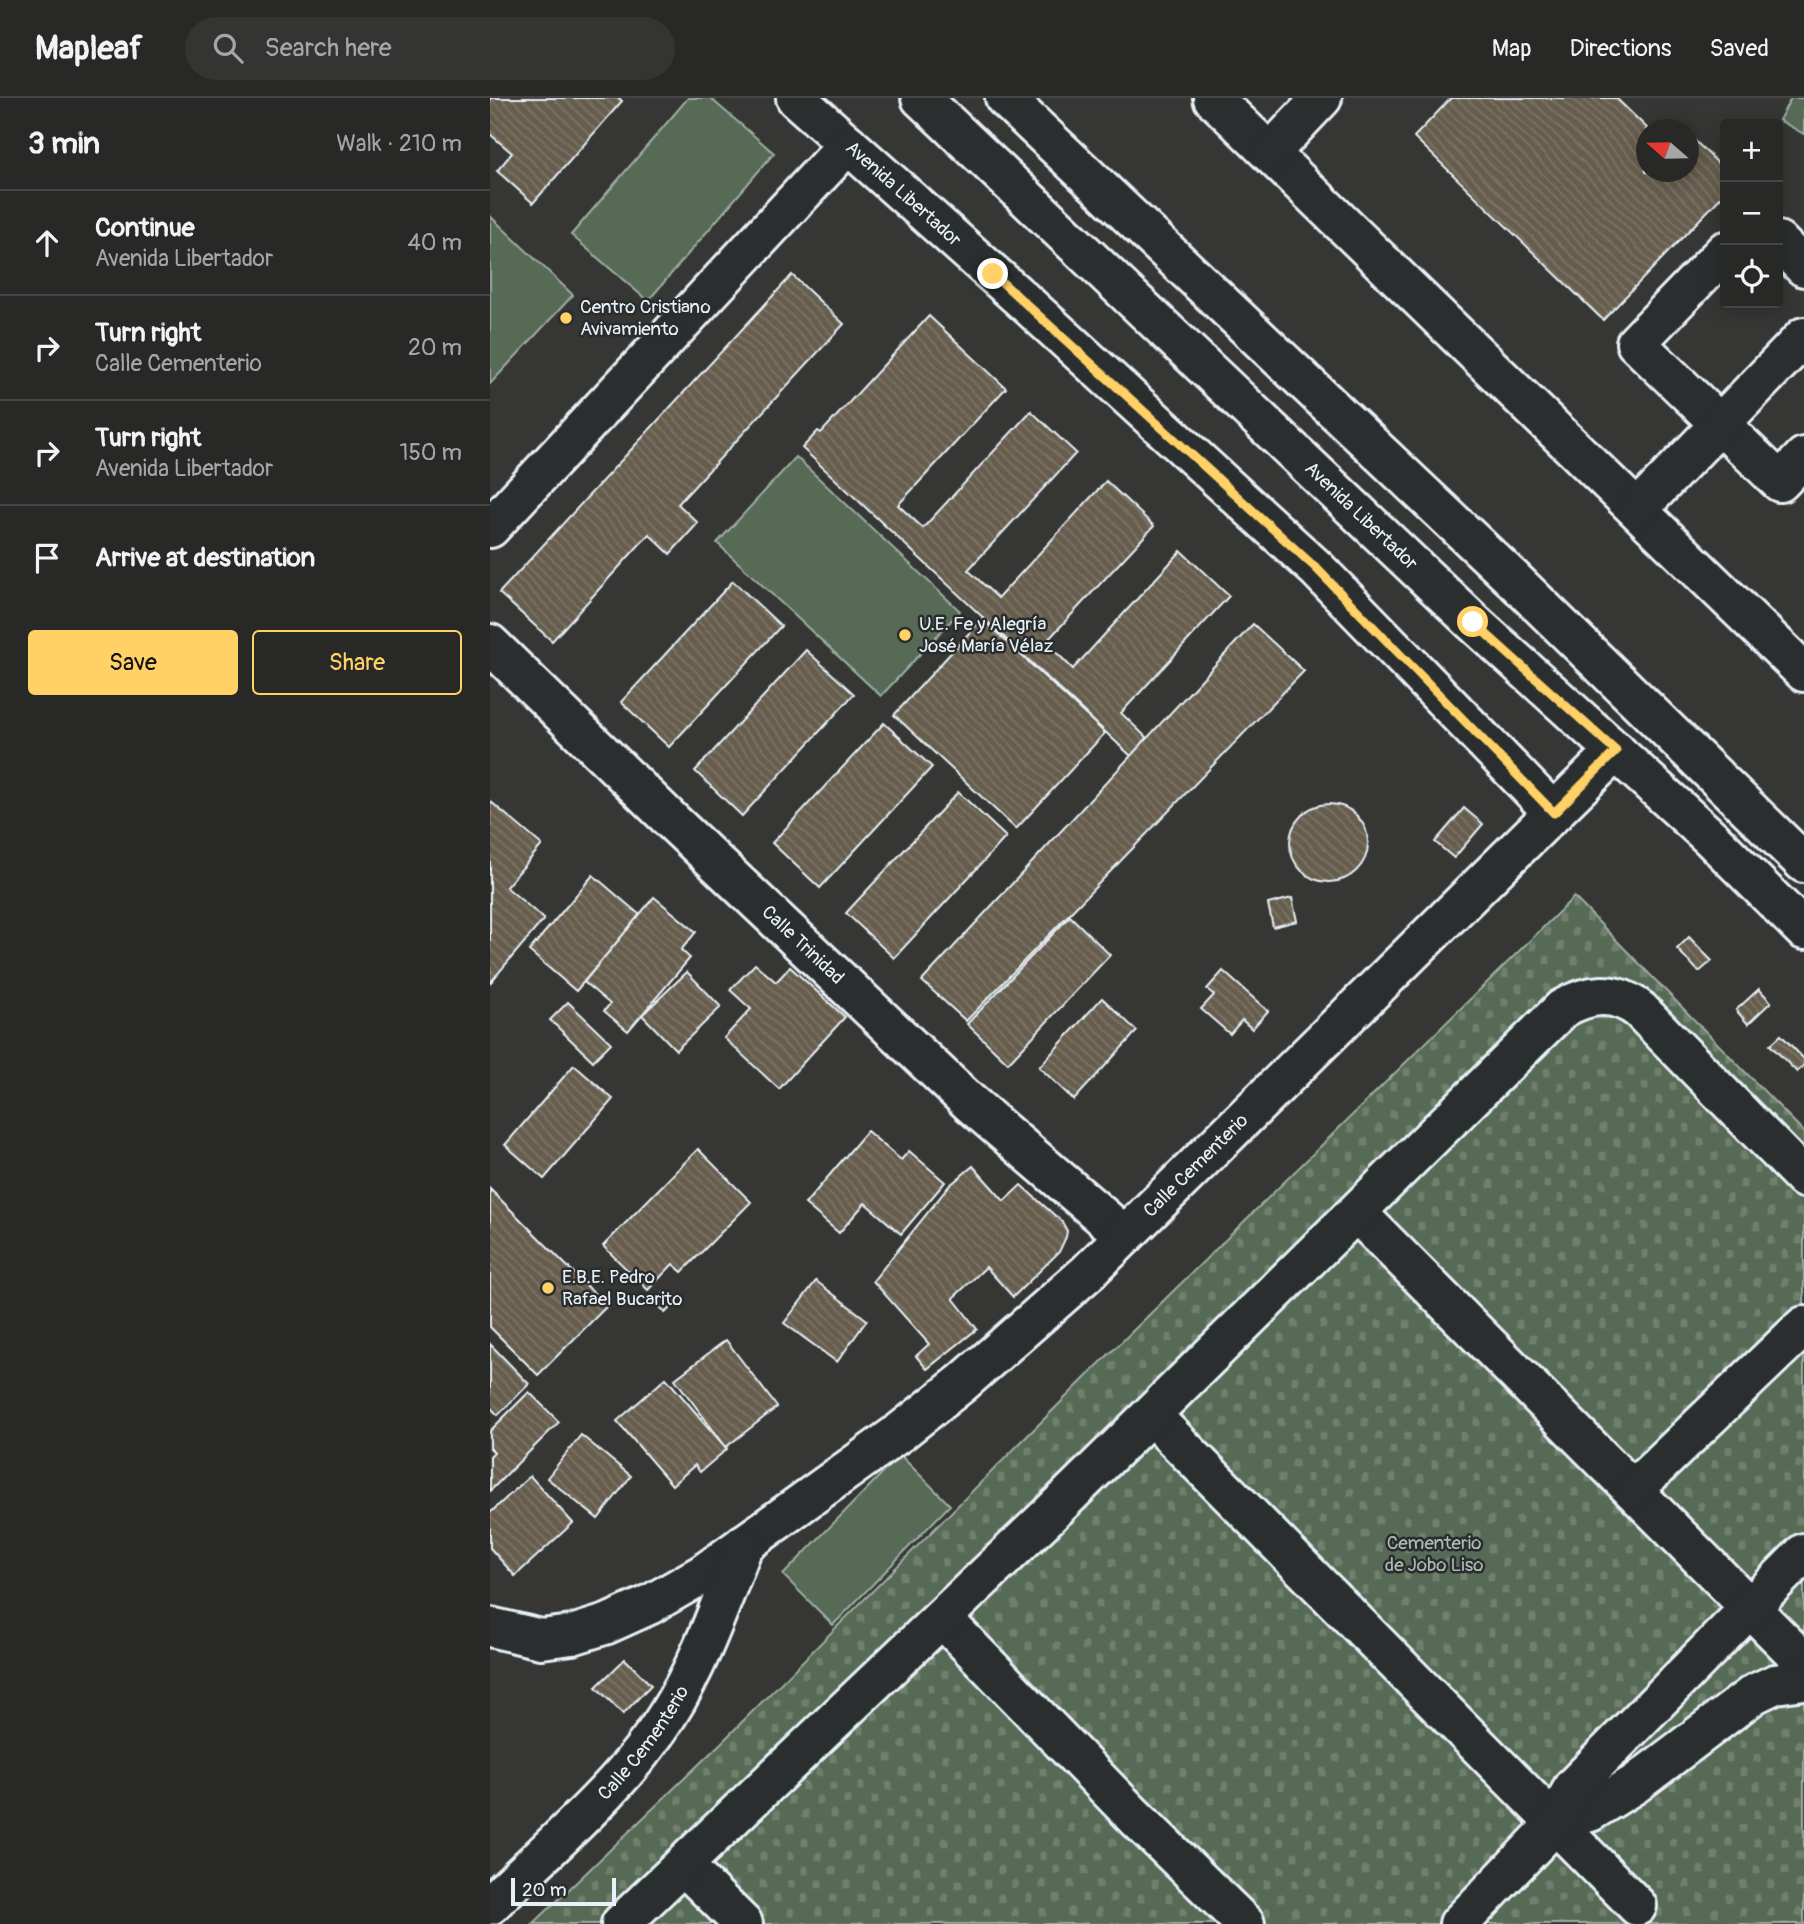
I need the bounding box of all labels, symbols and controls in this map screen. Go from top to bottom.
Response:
search box [185,17,675,80]
text: Mapleaf [35,28,143,69]
icon: search [209,29,247,67]
text: Search here [265,32,392,64]
text: Map [1492,34,1532,63]
text: Directions [1570,34,1671,63]
text: Saved [1709,34,1769,63]
north arrow [1636,119,1699,182]
map controls [1720,119,1783,308]
button: + [1720,119,1783,182]
text: 3 min [28,125,100,162]
text: Walk · 210 m [336,129,462,158]
street label: Avenida Libertador [841,136,967,252]
button: − [1720,182,1783,245]
text: Continue [95,212,195,244]
icon: ahead [28,224,66,262]
text: 40 m [408,228,462,257]
text: Avenida Libertador [95,244,273,273]
button: locate [1720,245,1783,308]
route end [977,258,1008,289]
place label: Centro Cristiano Avivamiento [580,295,711,341]
marker: Centro Cristiano Avivamiento [558,310,574,326]
text: Turn right [95,317,201,349]
icon: right [28,329,66,367]
text: 20 m [408,333,462,362]
text: Calle Cementerio [95,349,262,378]
text: Turn right [95,422,201,454]
icon: right [28,434,66,472]
text: 150 m [399,438,462,467]
text: Avenida Libertador [95,454,273,483]
street label: Avenida Libertador [1300,457,1423,575]
icon: arrive [28,539,66,577]
text: Arrive at destination [95,542,315,574]
route start [1457,606,1488,637]
place label: U.E. Fe y Alegría José María Vélaz [919,612,1053,658]
marker: U.E. Fe y Alegría José María Vélaz [897,627,913,643]
button: Save [28,630,238,695]
button: Share [252,630,462,695]
street label: Calle Trinidad [757,900,849,990]
street label: Calle Cementerio [1138,1109,1253,1223]
place label: E.B.E. Pedro Rafael Bucarito [562,1265,682,1311]
marker: E.B.E. Pedro Rafael Bucarito [540,1280,556,1296]
park label: Cementerio de Jobo Liso [1385,1531,1483,1577]
street label: Calle Cementerio [593,1681,694,1805]
scale bar [511,1875,616,1907]
text: 20 m [522,1878,567,1902]

